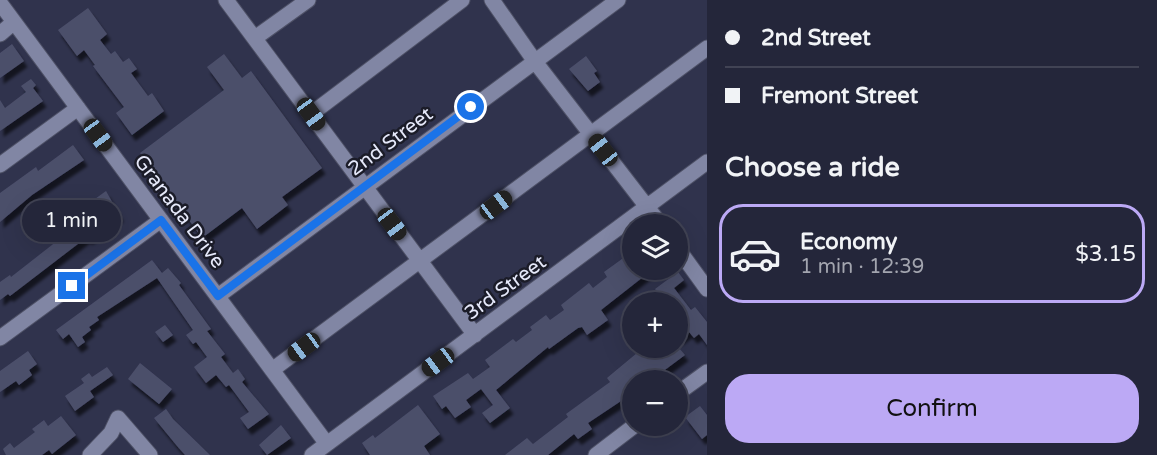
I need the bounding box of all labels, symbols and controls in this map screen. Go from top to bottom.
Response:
text: 2nd Street [761,25,871,51]
text: Fremont Street [761,83,918,109]
route start [457,93,484,120]
car [293,94,329,134]
street label: 2nd Street [344,102,438,181]
car [80,115,116,155]
car [585,130,621,170]
street label: Granada Drive [129,150,230,273]
text: Choose a ride [725,151,900,184]
car [476,187,516,223]
callout: 1 min [22,199,122,241]
car [374,204,410,244]
text: 1 min [45,209,98,233]
map controls [622,214,688,436]
button: layers [622,214,688,280]
icon: car [728,227,782,281]
text: Economy [800,229,897,255]
text: $3.15 [1075,241,1136,267]
street label: 3rd Street [460,250,551,325]
text: 1 min · 12:39 [800,255,924,279]
route end [58,272,85,299]
button: + [622,292,688,358]
car [284,329,324,365]
car [418,344,458,380]
button: − [622,370,688,436]
button: Confirm [725,374,1139,443]

